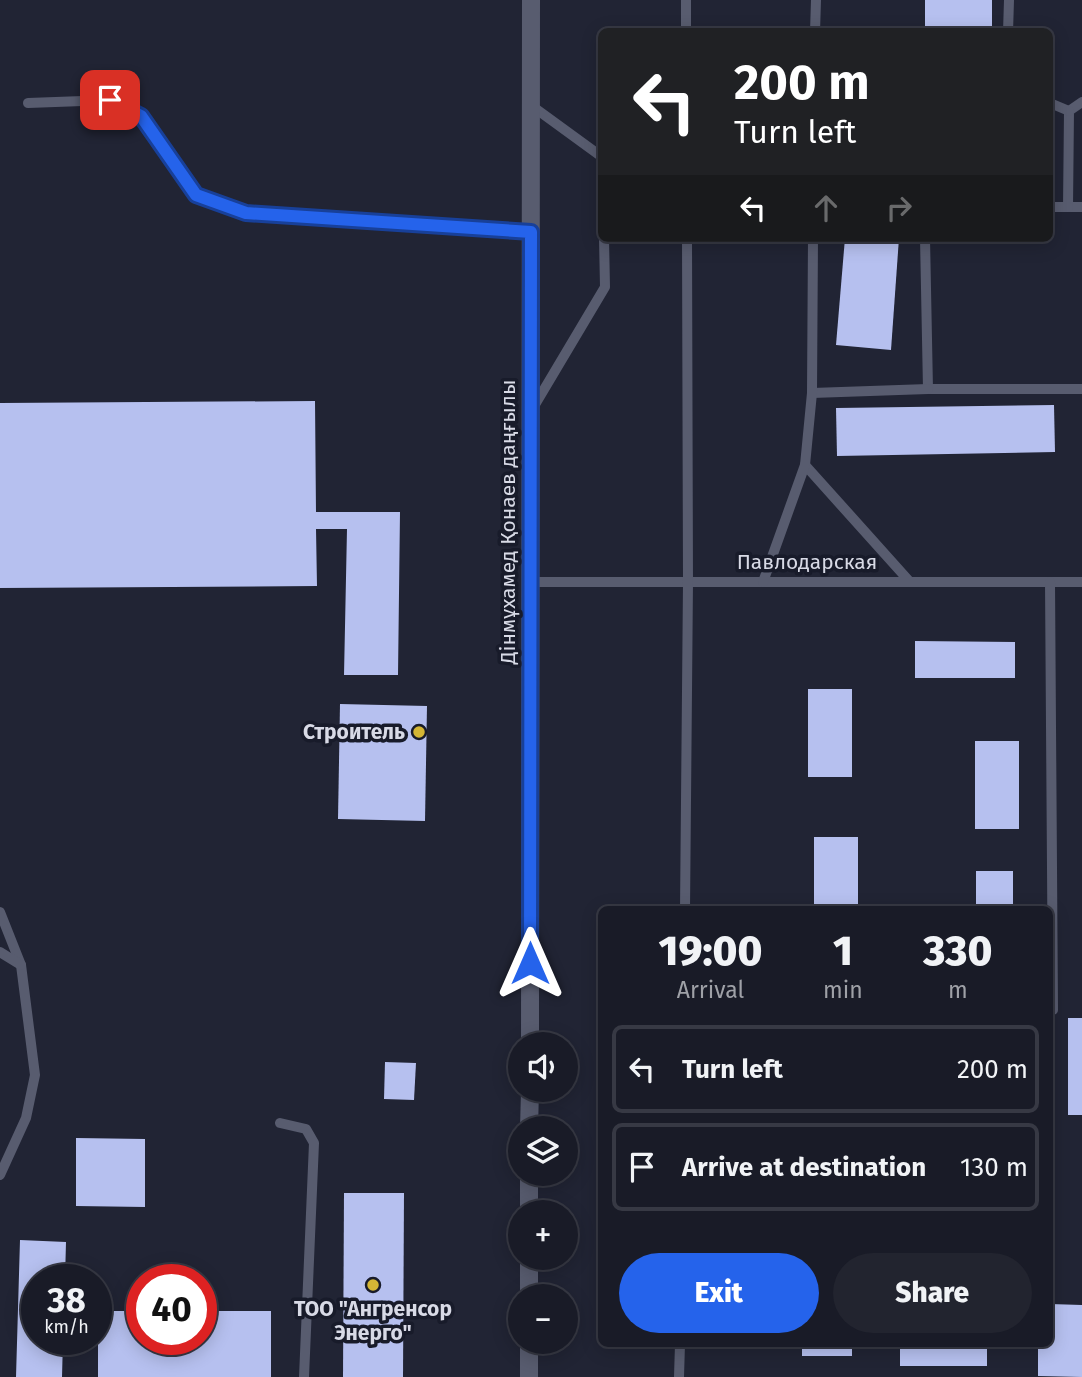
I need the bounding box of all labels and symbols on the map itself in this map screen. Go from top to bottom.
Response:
pin [80,70,140,130]
street label: Дінмұхамед Қонаев даңғылы [495,380,521,665]
street label: Павлодарская [737,549,877,575]
place label: Строитель [303,719,405,745]
marker: Строитель [411,724,427,740]
position arrow [493,926,567,1000]
speed limit sign: 40 [126,1264,217,1355]
marker: ТОО "Ангренсор Энерго" [365,1277,381,1293]
place label: ТОО "Ангренсор Энерго" [294,1296,452,1346]

